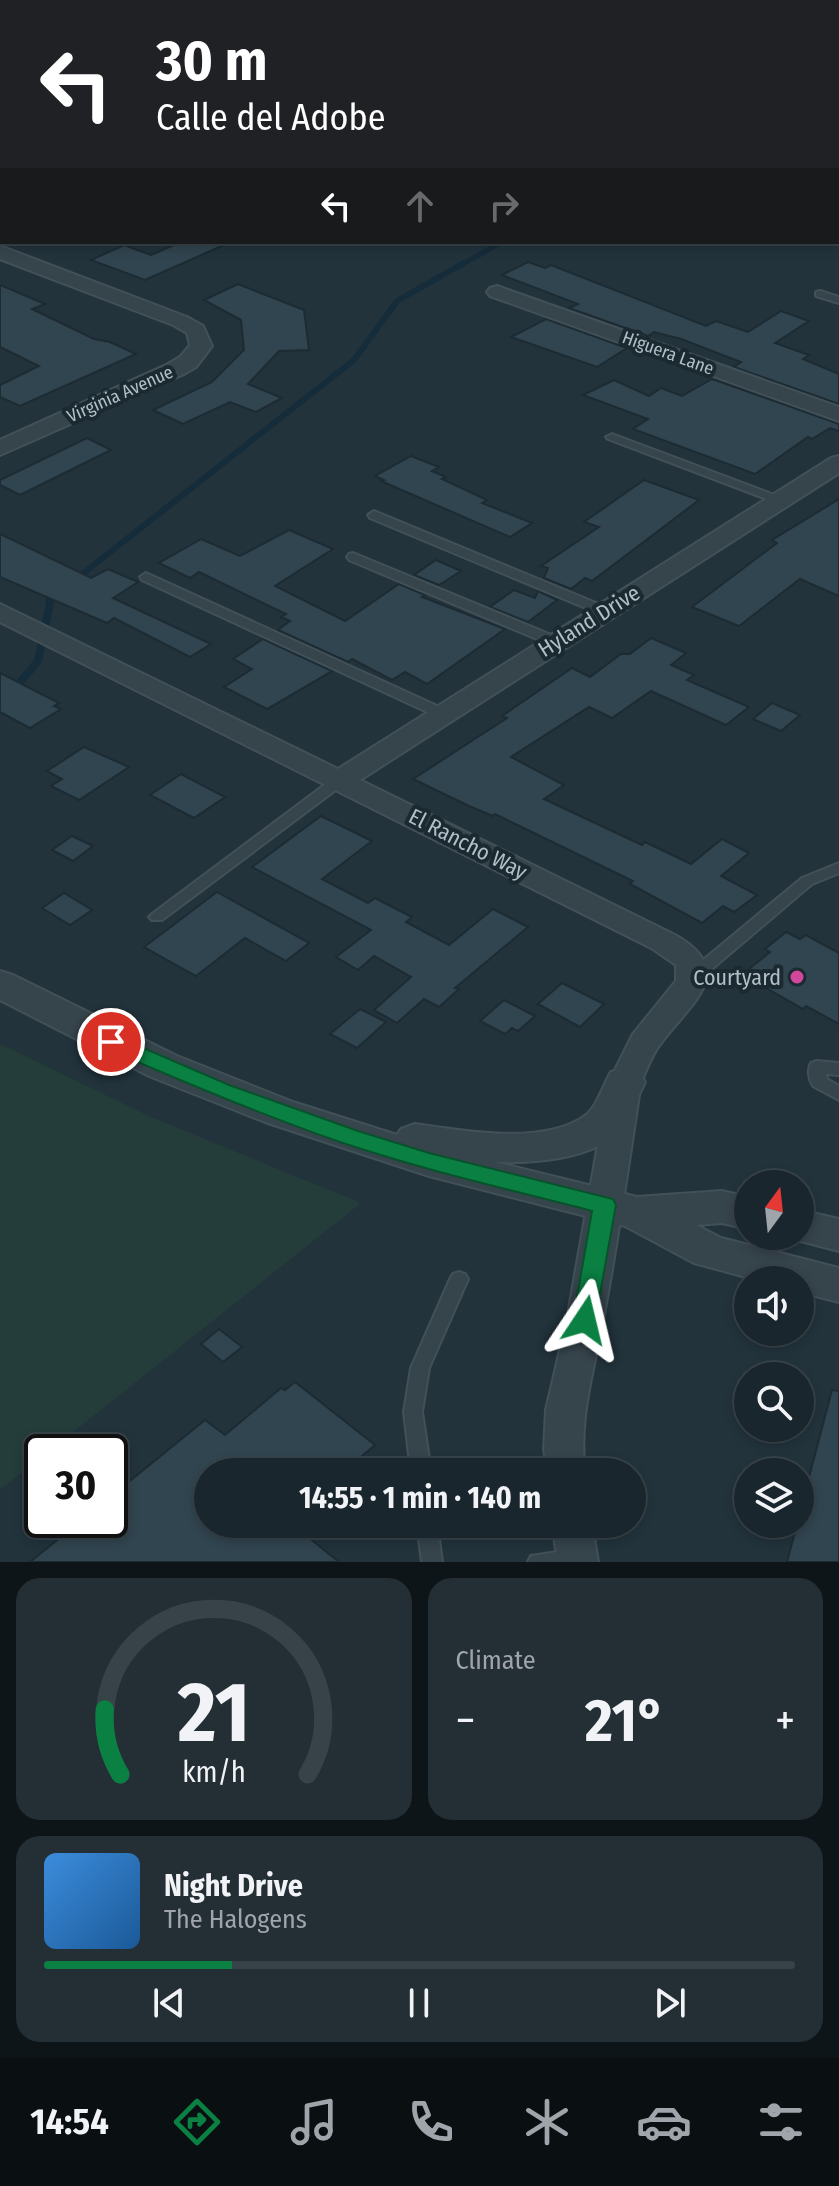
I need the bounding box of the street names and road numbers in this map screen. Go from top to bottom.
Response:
street label: Higuera Lane [619,326,717,380]
street label: Virginia Avenue [64,361,177,427]
street label: Hyland Drive [533,579,645,663]
street label: El Rancho Way [404,803,532,885]

